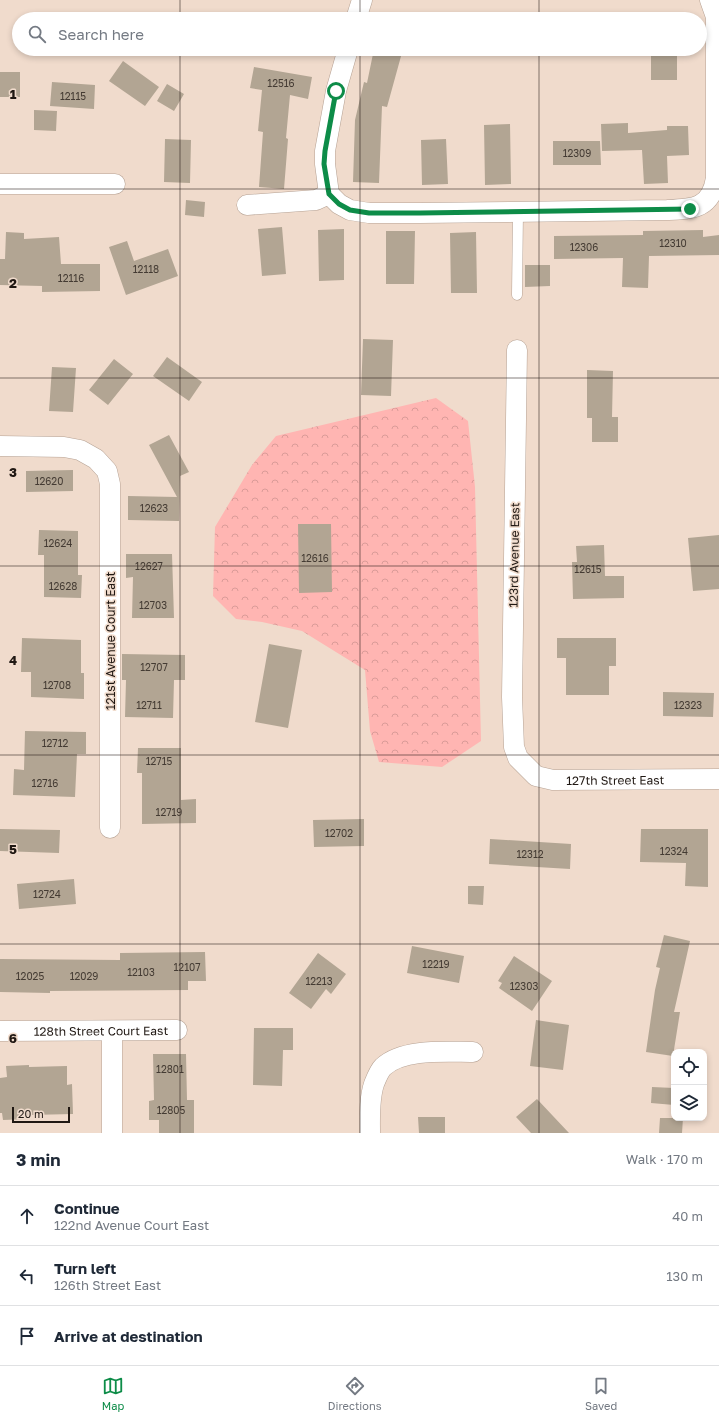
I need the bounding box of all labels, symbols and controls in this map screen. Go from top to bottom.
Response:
search box [12,12,707,56]
icon: search [26,23,48,45]
text: Search here [58,25,144,43]
house number: 12516 [267,77,295,89]
route start [327,82,345,100]
text: 1 [10,86,17,102]
house number: 12115 [60,90,86,102]
house number: 12309 [563,147,591,159]
route end [681,200,699,218]
house number: 12310 [659,237,687,249]
house number: 12306 [570,241,598,253]
house number: 12118 [133,263,159,275]
house number: 12116 [58,272,84,284]
text: 2 [9,275,17,291]
text: 3 [9,464,17,480]
house number: 12620 [35,475,63,487]
house number: 12623 [140,502,168,514]
street label: 123rd Avenue East [506,502,522,608]
house number: 12624 [44,537,72,549]
house number: 12616 [301,552,329,564]
house number: 12627 [135,560,163,572]
house number: 12615 [574,563,602,575]
street label: 121st Avenue Court East [103,572,118,710]
house number: 12628 [49,580,77,592]
house number: 12703 [139,599,167,611]
text: 4 [9,652,17,668]
house number: 12707 [140,661,168,673]
house number: 12708 [43,679,71,691]
house number: 12711 [136,699,162,711]
house number: 12323 [674,699,702,711]
house number: 12712 [42,737,68,749]
house number: 12715 [146,755,172,767]
street label: 127th Street East [566,772,665,787]
house number: 12716 [32,777,58,789]
house number: 12719 [156,806,182,818]
house number: 12702 [325,827,353,839]
text: 5 [9,841,17,857]
house number: 12324 [660,845,688,857]
house number: 12312 [516,848,544,860]
house number: 12724 [33,888,61,900]
house number: 12219 [422,958,450,970]
house number: 12107 [174,961,201,973]
house number: 12103 [127,966,155,978]
house number: 12025 [16,970,44,982]
house number: 12029 [70,970,98,982]
house number: 12213 [305,975,333,987]
house number: 12303 [510,980,538,992]
street label: 128th Street Court East [34,1023,168,1038]
text: 6 [9,1030,17,1046]
map controls [671,1049,707,1121]
button: locate [671,1049,707,1085]
house number: 12801 [156,1063,184,1075]
button: layers [671,1085,707,1121]
house number: 12805 [157,1104,186,1116]
scale bar [12,1105,70,1124]
text: 20 m [18,1107,44,1120]
text: 3 min [16,1149,60,1170]
text: Walk · 170 m [626,1151,703,1167]
text: Continue [54,1199,120,1217]
icon: ahead [16,1205,38,1227]
text: 40 m [672,1208,703,1224]
text: 122nd Avenue Court East [54,1217,209,1233]
text: Turn left [54,1259,116,1277]
icon: left [16,1265,38,1287]
text: 130 m [666,1268,703,1284]
text: 126th Street East [54,1277,161,1293]
icon: arrive [16,1325,38,1347]
text: Arrive at destination [54,1327,203,1345]
tab: Map [102,1375,124,1412]
tab: Directions [328,1375,382,1412]
tab: Saved [585,1375,617,1412]

